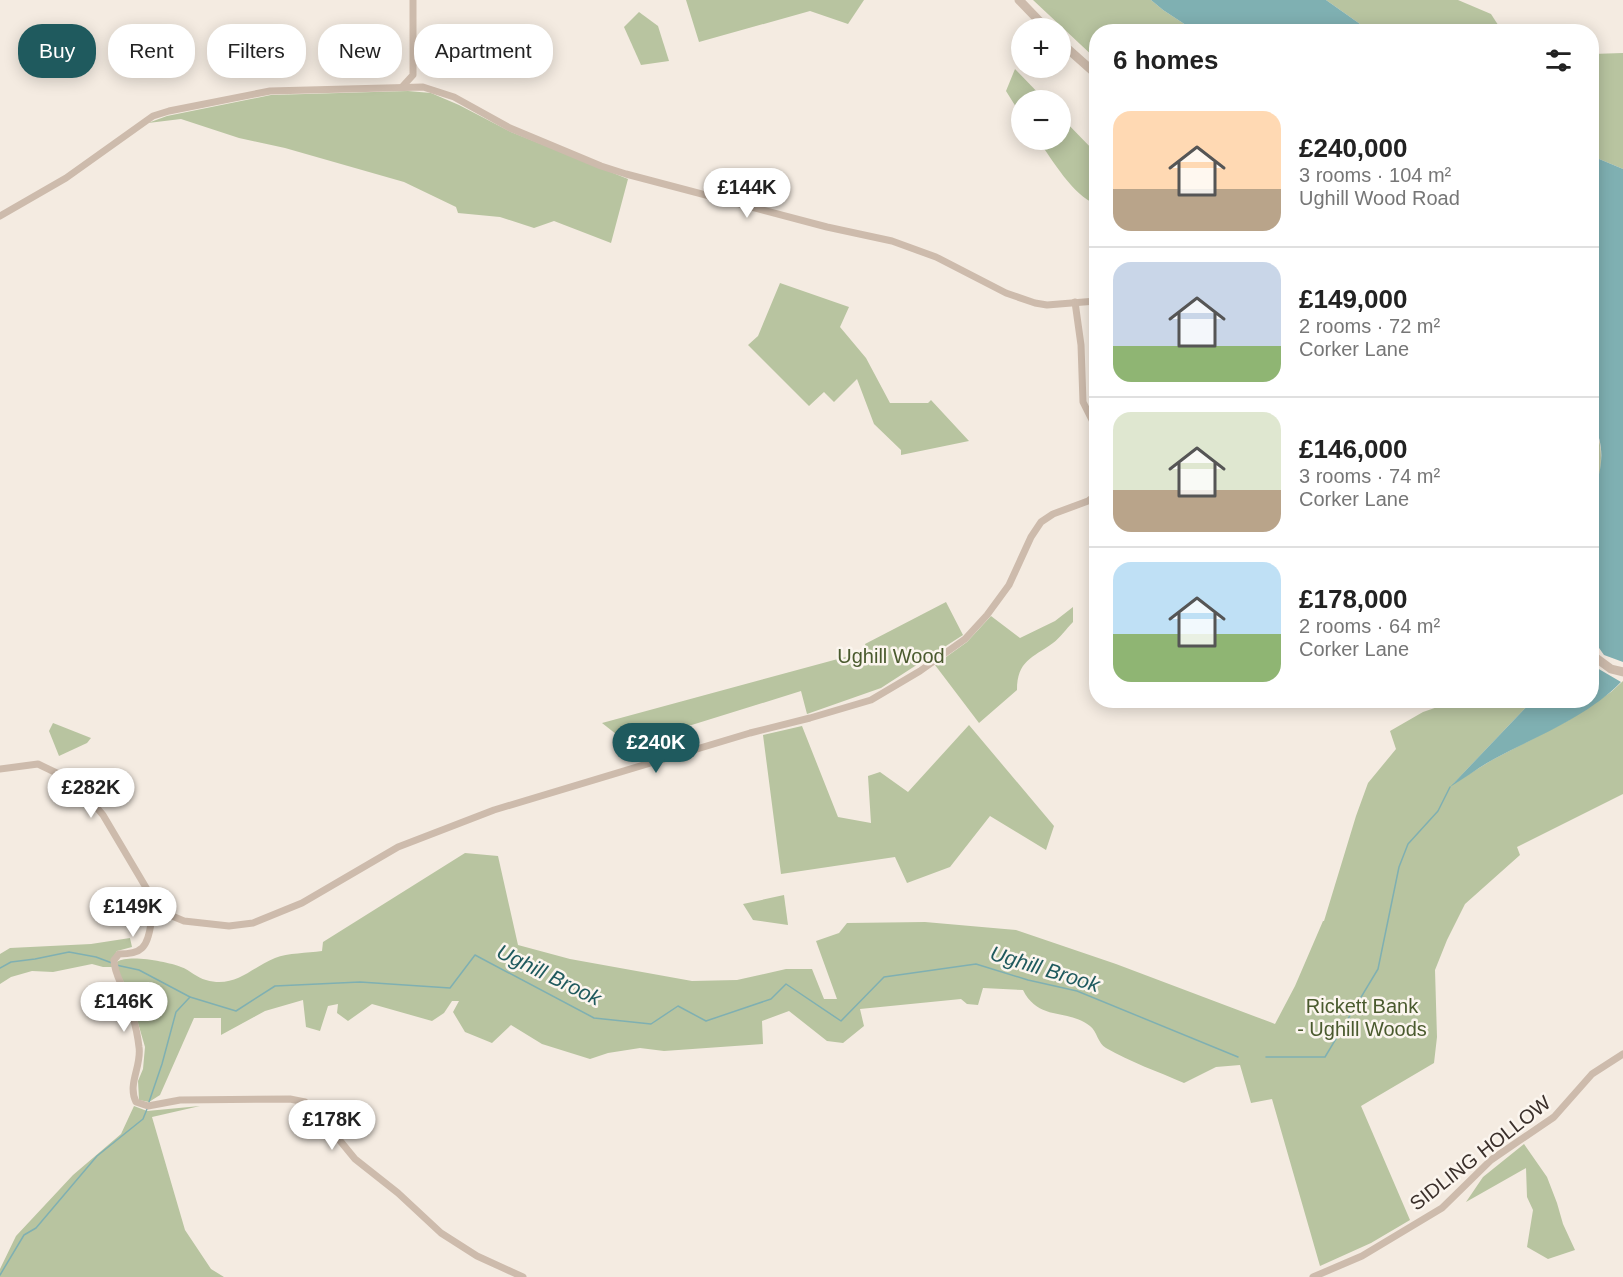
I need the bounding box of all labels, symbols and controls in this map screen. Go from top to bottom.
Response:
map controls [1011,18,1071,150]
button: + [1011,18,1071,78]
chip: Buy [18,24,96,78]
chip: Rent [108,24,195,78]
chip: Filters [207,24,306,78]
chip: New [318,24,402,78]
chip: Apartment [414,24,553,78]
icon: filters [1542,44,1575,77]
text: 6 homes [1113,45,1219,75]
button: − [1011,90,1071,150]
text: £240,000 [1299,133,1407,163]
icon: home [1161,135,1233,207]
text: 3 rooms · 104 m² [1299,164,1451,186]
pin: £144K [705,168,789,219]
text: £144K [718,176,776,198]
text: Ughill Wood Road [1299,187,1460,209]
text: £149,000 [1299,284,1407,314]
icon: home [1161,286,1233,358]
text: 2 rooms · 72 m² [1299,315,1440,337]
text: Corker Lane [1299,338,1409,360]
text: £146,000 [1299,434,1407,464]
icon: home [1161,436,1233,508]
text: 3 rooms · 74 m² [1299,465,1440,487]
text: Corker Lane [1299,488,1409,510]
text: £178,000 [1299,584,1407,614]
icon: home [1161,586,1233,658]
text: 2 rooms · 64 m² [1299,615,1440,637]
text: Corker Lane [1299,638,1409,660]
park label: Ughill Wood [837,645,945,667]
pin: £240K [614,723,698,774]
text: £240K [627,731,685,753]
pin: £282K [49,768,133,819]
text: £282K [62,776,120,798]
pin: £149K [91,887,175,938]
text: £149K [104,895,162,917]
water label: Ughill Brook [493,939,606,1010]
water label: Ughill Brook [988,941,1104,997]
pin: £146K [82,982,166,1033]
text: £146K [95,990,153,1012]
park label: Rickett Bank - Ughill Woods [1297,995,1427,1040]
street label: SIDLING HOLLOW [1405,1091,1555,1215]
pin: £178K [290,1100,374,1151]
text: £178K [303,1108,361,1130]

